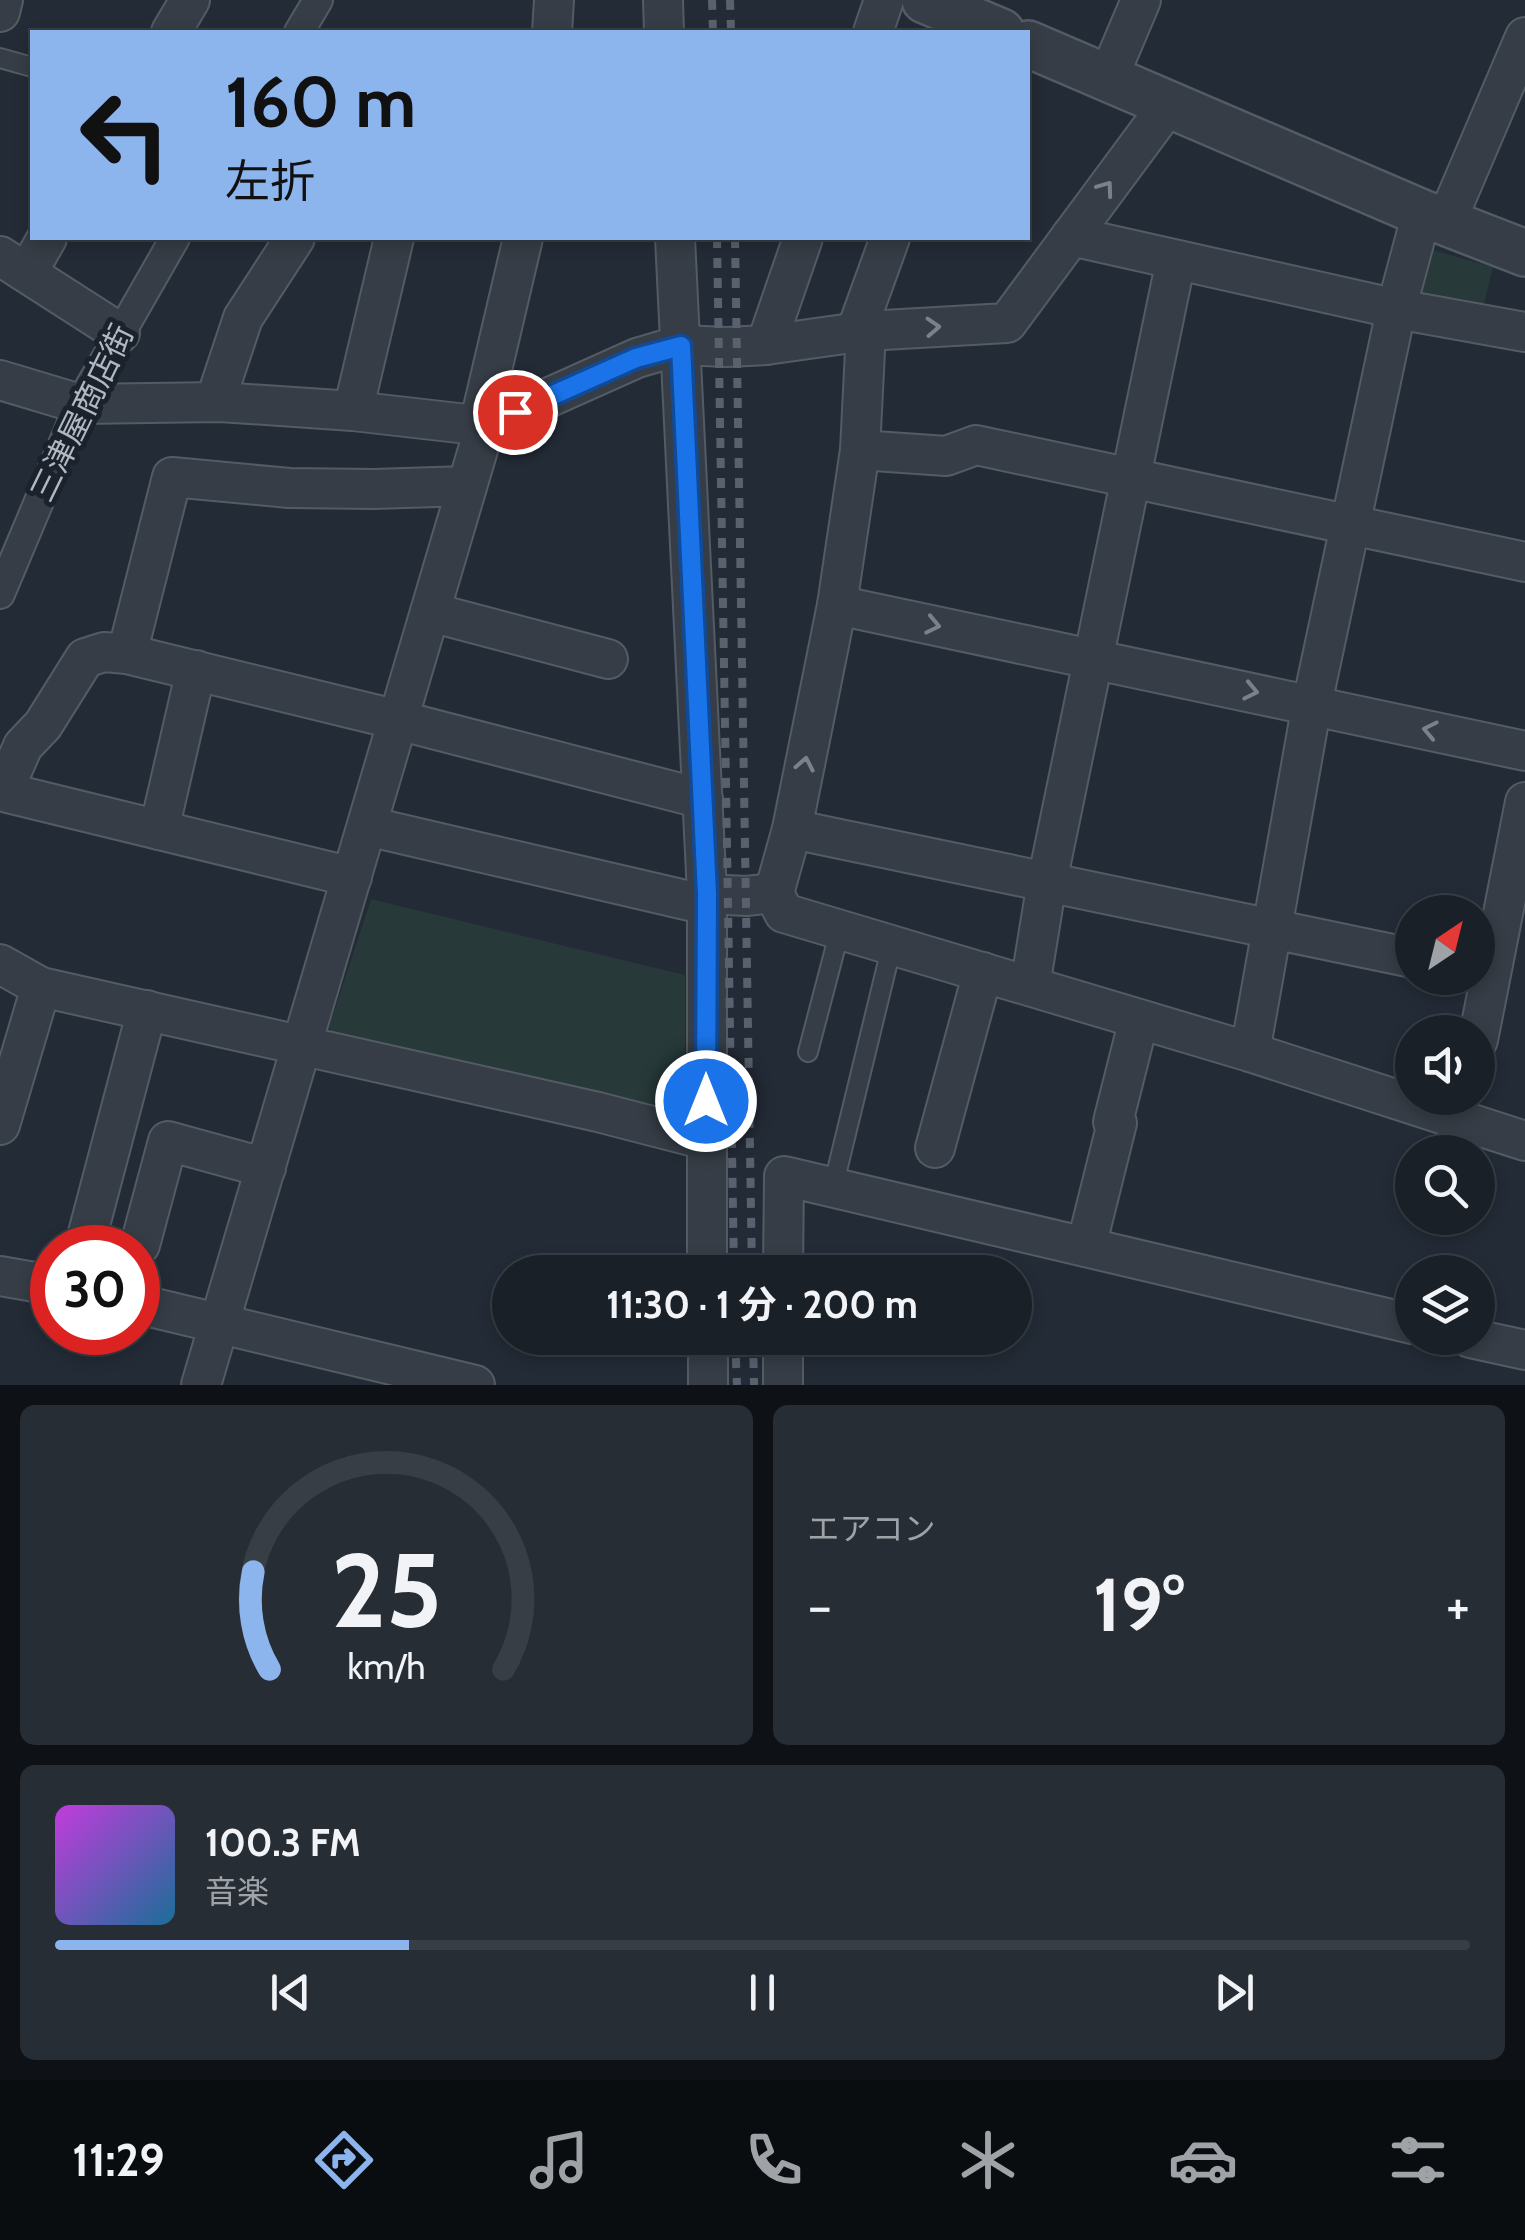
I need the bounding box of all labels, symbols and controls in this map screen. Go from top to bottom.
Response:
text: 160 m [225,59,416,145]
icon: left [60,70,190,200]
text: 左折 [225,154,315,208]
one-way arrow [1095,181,1112,199]
one-way arrow [925,317,941,338]
street label: 三津屋商店街 [22,318,141,508]
pin [473,370,558,455]
icon: arrive [488,385,543,440]
one-way arrow [924,613,941,634]
one-way arrow [1242,680,1259,701]
one-way arrow [1422,721,1439,742]
one-way arrow [794,756,815,773]
north arrow [1395,895,1495,995]
map controls [1395,895,1495,1355]
button: sound [1395,1015,1495,1115]
position arrow [654,1049,758,1153]
button: search [1395,1135,1495,1235]
speed limit sign: 30 [30,1225,160,1355]
button: layers [1395,1255,1495,1355]
text: 11:30 · 1 分 · 200 m [606,1281,918,1328]
text: エアコン [808,1509,936,1548]
text: 25 [331,1527,442,1653]
text: 19° [1093,1559,1185,1650]
text: − [808,1572,832,1639]
text: + [1446,1572,1470,1639]
text: km/h [347,1645,425,1688]
text: 100.3 FM [205,1819,361,1866]
text: 音楽 [205,1872,269,1911]
icon: previous [263,1965,318,2020]
icon: pause [735,1965,790,2020]
icon: next [1207,1965,1262,2020]
icon: directions [309,2125,379,2195]
icon: music [524,2125,594,2195]
icon: phone [739,2125,809,2195]
icon: climate [953,2125,1023,2195]
icon: car [1168,2125,1238,2195]
icon: filters [1383,2125,1453,2195]
text: 11:29 [72,2133,165,2187]

